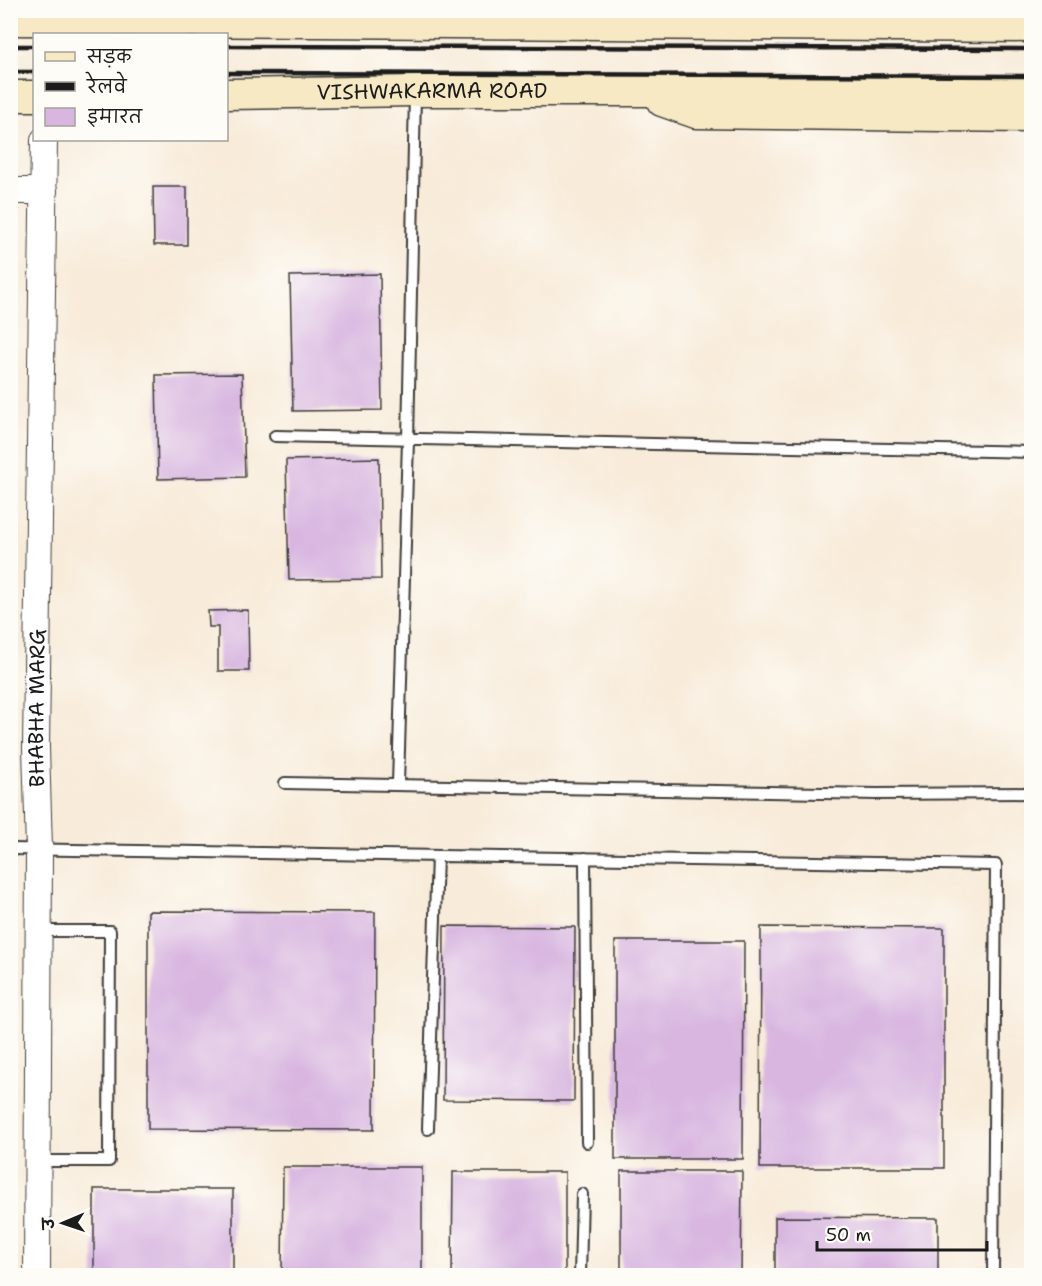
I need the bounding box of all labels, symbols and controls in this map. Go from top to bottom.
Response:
legend [33,33,228,141]
text: सड़क [86,45,132,69]
text: रेलवे [85,71,128,99]
street label: VISHWAKARMA ROAD [316,77,547,107]
text: इमारत [87,105,143,129]
street label: BHABHA MARG [22,629,52,788]
north arrow [33,1193,93,1253]
scale bar [817,1214,986,1252]
text: उ [38,1216,59,1231]
text: 50 m [826,1223,871,1247]

